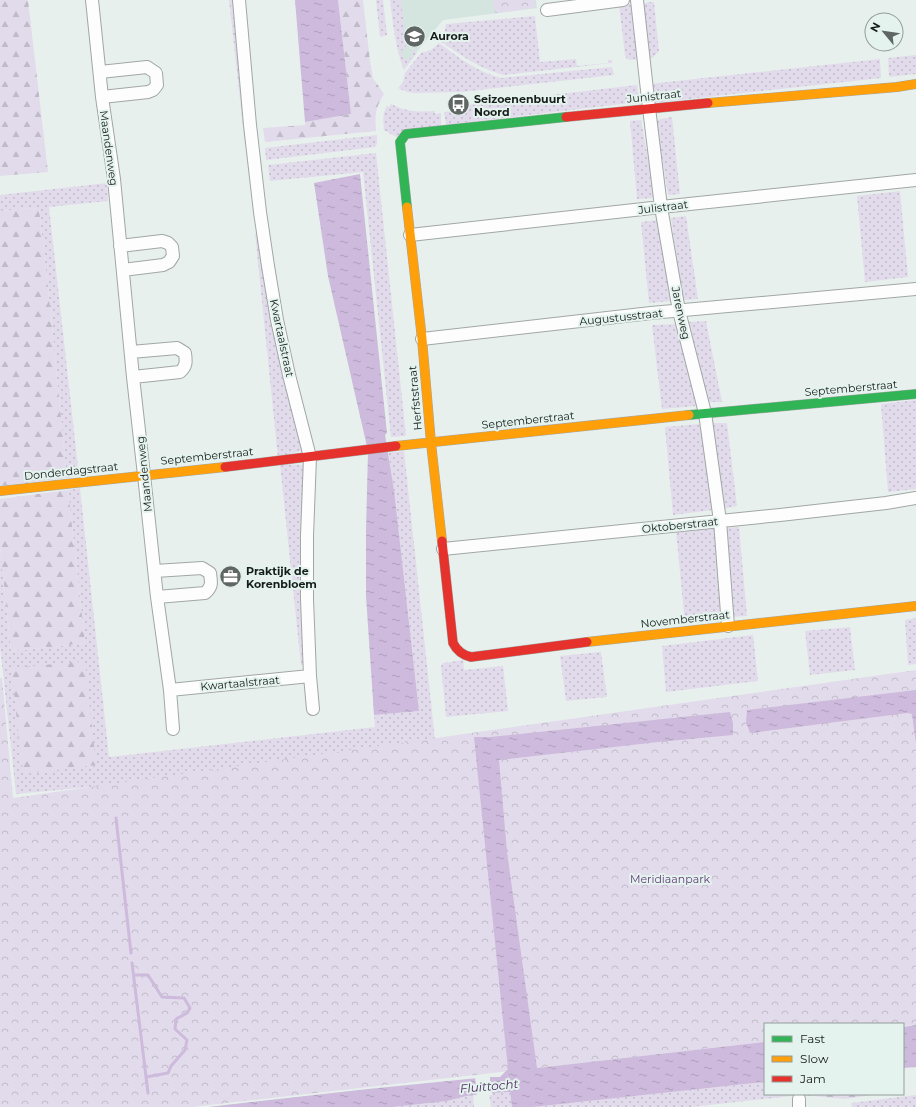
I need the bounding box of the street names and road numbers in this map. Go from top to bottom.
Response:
street label: Junistraat [625,86,682,106]
street label: Maandenweg [97,109,121,187]
street label: Julistraat [636,197,689,217]
street label: Jarenweg [668,284,693,341]
street label: Kwartaalstraat [267,298,297,379]
street label: Augustusstraat [579,306,664,328]
street label: Herfststraat [405,365,425,431]
street label: Septemberstraat [804,377,899,399]
street label: Septemberstraat [481,408,576,432]
street label: Maandenweg [133,435,155,513]
street label: Septemberstraat [160,444,255,468]
street label: Donderdagstraat [23,459,119,483]
street label: Oktoberstraat [641,514,719,536]
street label: Novemberstraat [640,607,731,631]
street label: Kwartaalstraat [200,673,281,693]

